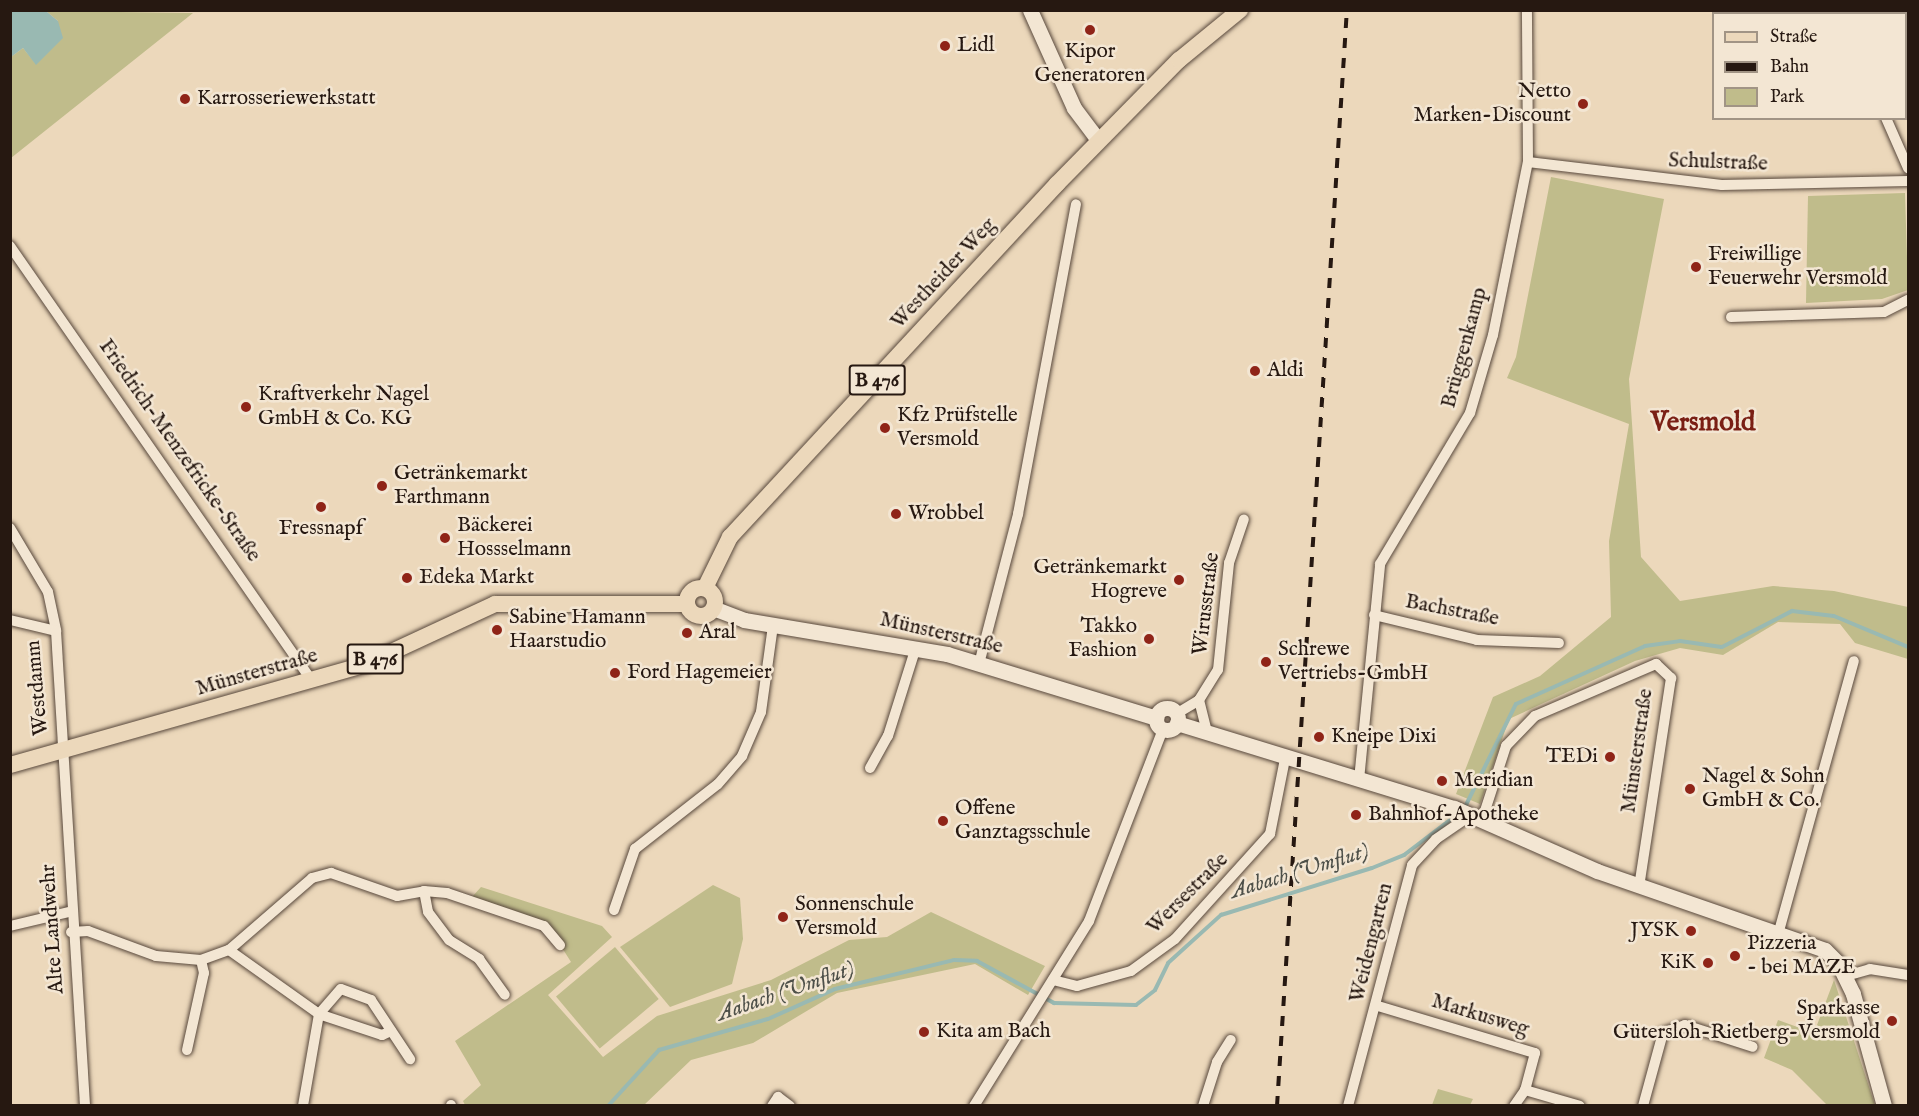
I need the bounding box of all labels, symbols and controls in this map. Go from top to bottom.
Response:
legend [1712,12,1907,120]
marker: Kipor Generatoren [1083,23,1097,37]
text: Straße [1770,26,1817,49]
place label: Lidl [957,33,994,59]
marker: Lidl [938,39,952,53]
place label: Kipor Generatoren [1035,39,1145,89]
text: Bahn [1770,56,1809,79]
place label: Netto Marken-Discount [1414,79,1571,129]
place label: Karrosseriewerkstatt [197,86,376,112]
text: Park [1770,86,1804,109]
marker: Karrosseriewerkstatt [178,92,192,106]
marker: Netto Marken-Discount [1576,97,1590,111]
street label: Schulstraße [1668,149,1768,177]
street label: Westheider Weg [886,213,1002,335]
place label: Freiwillige Feuerwehr Versmold [1708,242,1888,292]
marker: Freiwillige Feuerwehr Versmold [1689,260,1703,274]
street label: Brüggenkamp [1437,285,1493,411]
street label: Friedrich-Menzefricke-Straße [92,335,266,567]
place label: Aldi [1267,358,1304,384]
road number: B 476 [848,363,906,397]
marker: Aldi [1248,364,1262,378]
place label: Kraftverkehr Nagel GmbH & Co. KG [258,382,429,432]
marker: Kraftverkehr Nagel GmbH & Co. KG [239,400,253,414]
place label: Kfz Prüfstelle Versmold [897,403,1018,453]
district label: Versmold [1651,408,1755,440]
marker: Kfz Prüfstelle Versmold [878,421,892,435]
place label: Getränkemarkt Farthmann [394,461,528,511]
marker: Getränkemarkt Farthmann [375,479,389,493]
marker: Fressnapf [314,500,328,514]
place label: Wrobbel [908,501,984,527]
marker: Wrobbel [889,507,903,521]
place label: Bäckerei Hossselmann [457,513,571,563]
place label: Fressnapf [279,516,363,542]
marker: Bäckerei Hossselmann [438,531,452,545]
street label: Wirusstraße [1188,551,1226,657]
place label: Getränkemarkt Hogreve [1033,555,1167,605]
place label: Edeka Markt [419,565,534,591]
marker: Edeka Markt [400,571,414,585]
marker: Getränkemarkt Hogreve [1172,573,1186,587]
street label: Bachstraße [1403,590,1501,632]
place label: Sabine Hamann Haarstudio [509,605,646,655]
street label: Münsterstraße [877,608,1005,660]
place label: Takko Fashion [1068,614,1137,664]
place label: Aral [699,620,736,646]
marker: Sabine Hamann Haarstudio [490,623,504,637]
marker: Aral [680,626,694,640]
marker: Takko Fashion [1142,632,1156,646]
place label: Schrewe Vertriebs-GmbH [1278,637,1428,687]
street label: Westdamm [21,639,55,737]
road number: B 476 [346,642,404,676]
street label: Münsterstraße [193,644,321,702]
marker: Schrewe Vertriebs-GmbH [1259,655,1273,669]
place label: Ford Hagemeier [627,660,772,686]
marker: Ford Hagemeier [608,666,622,680]
street label: Münsterstraße [1617,687,1659,815]
place label: Kneipe Dixi [1331,724,1436,750]
marker: Kneipe Dixi [1312,730,1326,744]
place label: TEDi [1546,744,1598,770]
marker: TEDi [1603,750,1617,764]
place label: Nagel & Sohn GmbH & Co. [1702,764,1825,814]
place label: Meridian [1454,768,1534,794]
marker: Meridian [1435,774,1449,788]
marker: Nagel & Sohn GmbH & Co. [1683,782,1697,796]
place label: Offene Ganztagsschule [955,796,1090,846]
place label: Bahnhof-Apotheke [1368,802,1539,828]
marker: Bahnhof-Apotheke [1349,808,1363,822]
marker: Offene Ganztagsschule [936,814,950,828]
water label: Aabach (Umflut) [1228,838,1372,906]
street label: Wersestraße [1142,848,1234,940]
street label: Alte Landwehr [36,863,70,995]
street label: Weidengarten [1345,881,1399,1005]
place label: Sonnenschule Versmold [795,892,914,942]
marker: Sonnenschule Versmold [776,910,790,924]
place label: JYSK [1630,918,1679,944]
marker: JYSK [1684,924,1698,938]
place label: Pizzeria - bei MAZE [1747,931,1856,981]
marker: Pizzeria - bei MAZE [1728,949,1742,963]
place label: KiK [1660,950,1696,976]
water label: Aabach (Umflut) [714,956,858,1028]
marker: KiK [1701,956,1715,970]
street label: Markusweg [1428,989,1532,1043]
place label: Sparkasse Gütersloh-Rietberg-Versmold [1613,996,1880,1046]
marker: Sparkasse Gütersloh-Rietberg-Versmold [1885,1014,1899,1028]
place label: Kita am Bach [936,1019,1051,1045]
marker: Kita am Bach [917,1025,931,1039]

